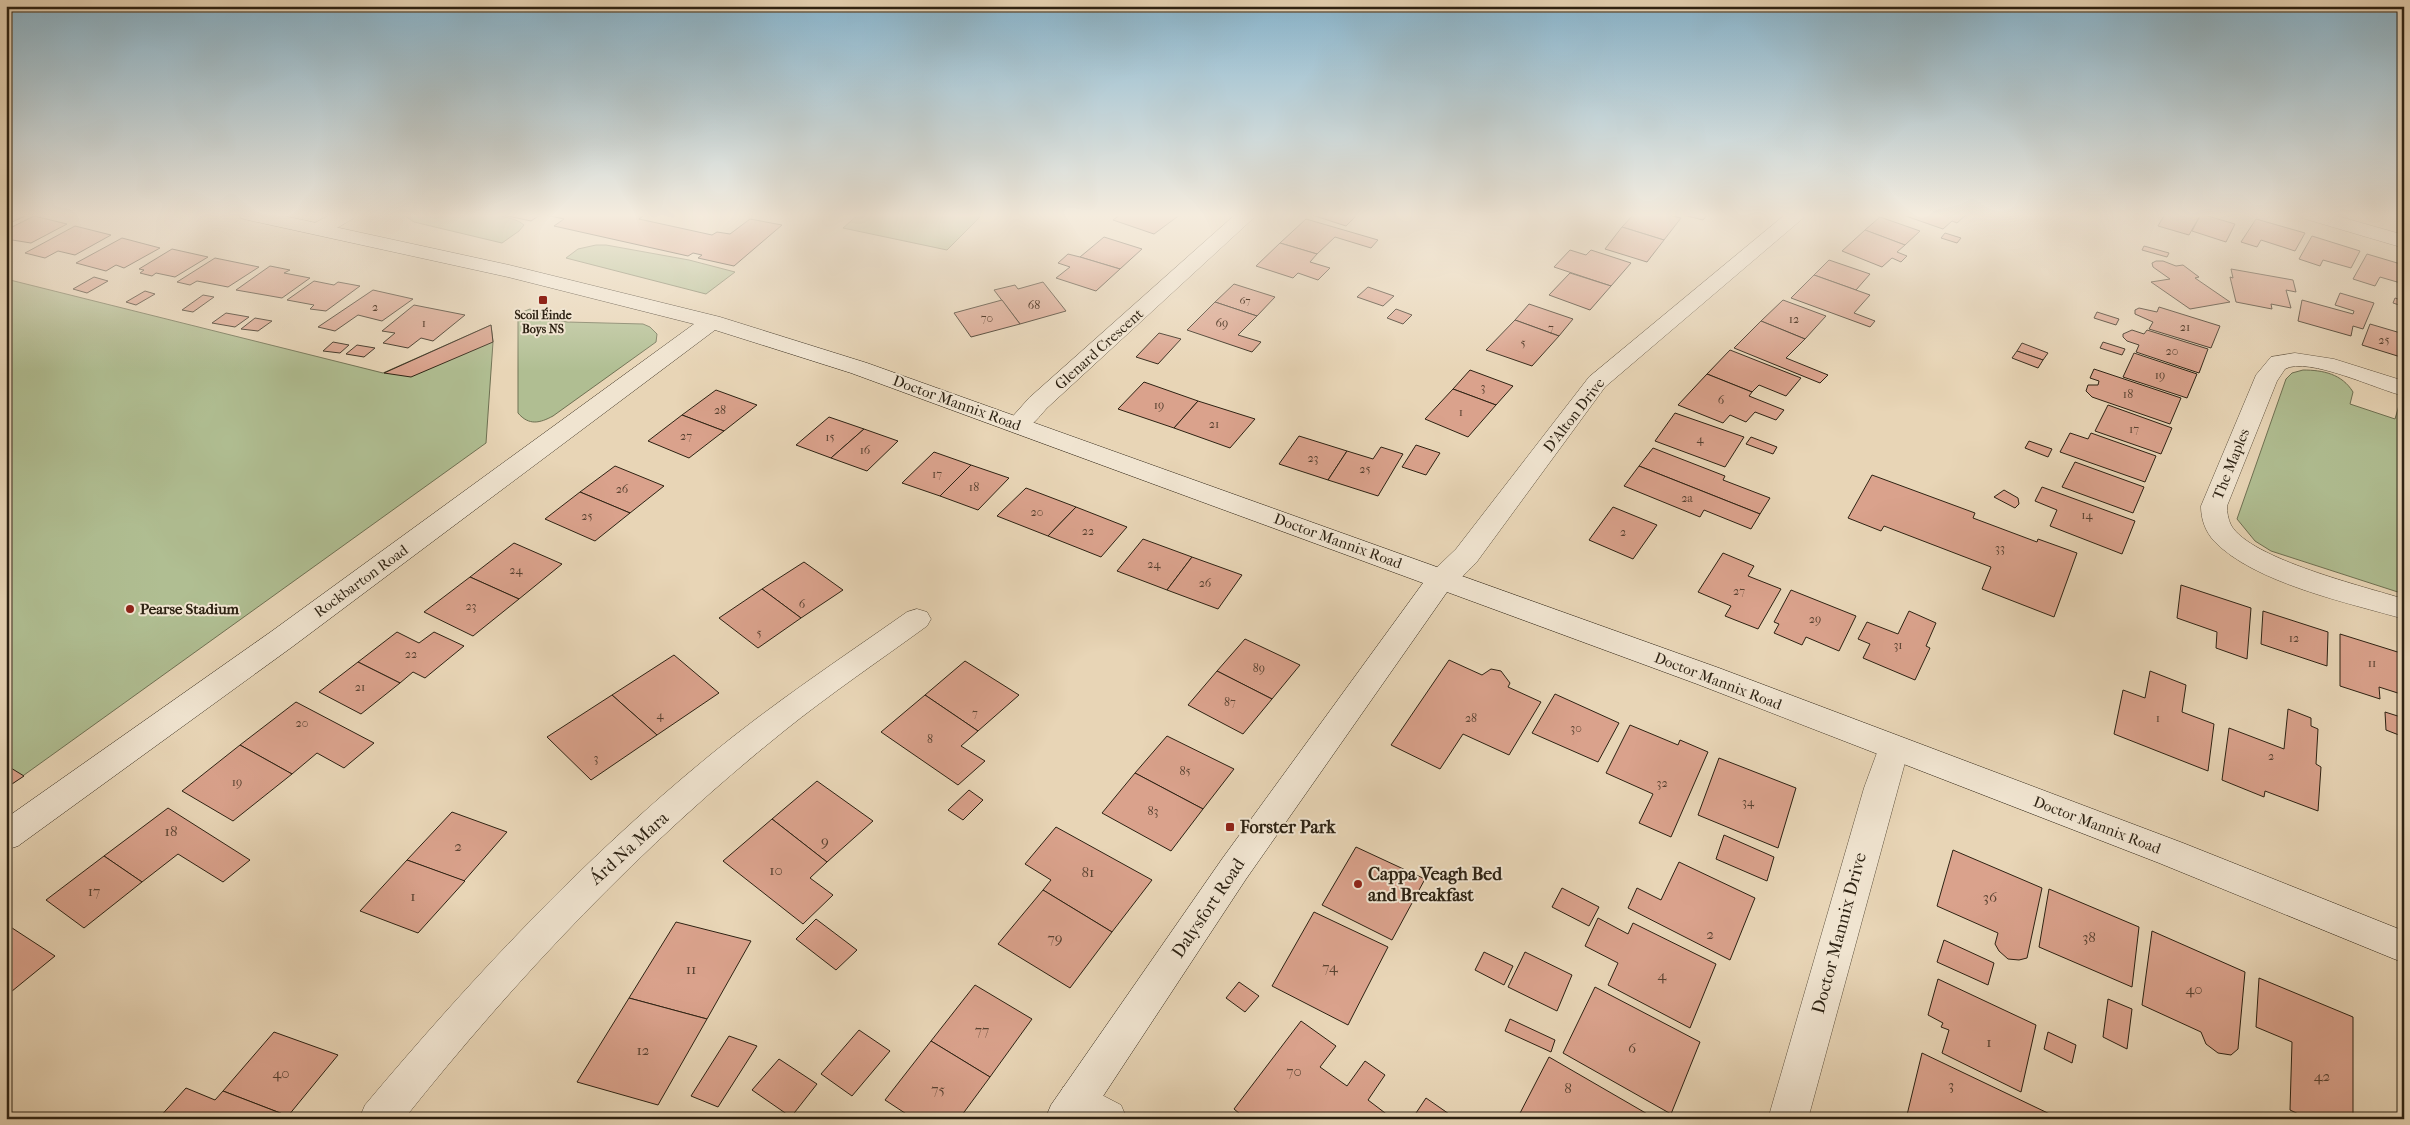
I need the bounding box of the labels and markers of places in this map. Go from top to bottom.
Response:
marker: Scoil Éinde Boys NS [537,294,549,306]
place label: Scoil Éinde Boys NS [514,307,572,337]
place label: Pearse Stadium [140,600,240,618]
marker: Pearse Stadium [124,603,136,615]
place label: Forster Park [1239,817,1336,838]
marker: Forster Park [1224,821,1236,833]
place label: Cappa Veagh Bed and Breakfast [1368,864,1503,906]
marker: Cappa Veagh Bed and Breakfast [1352,878,1364,890]

